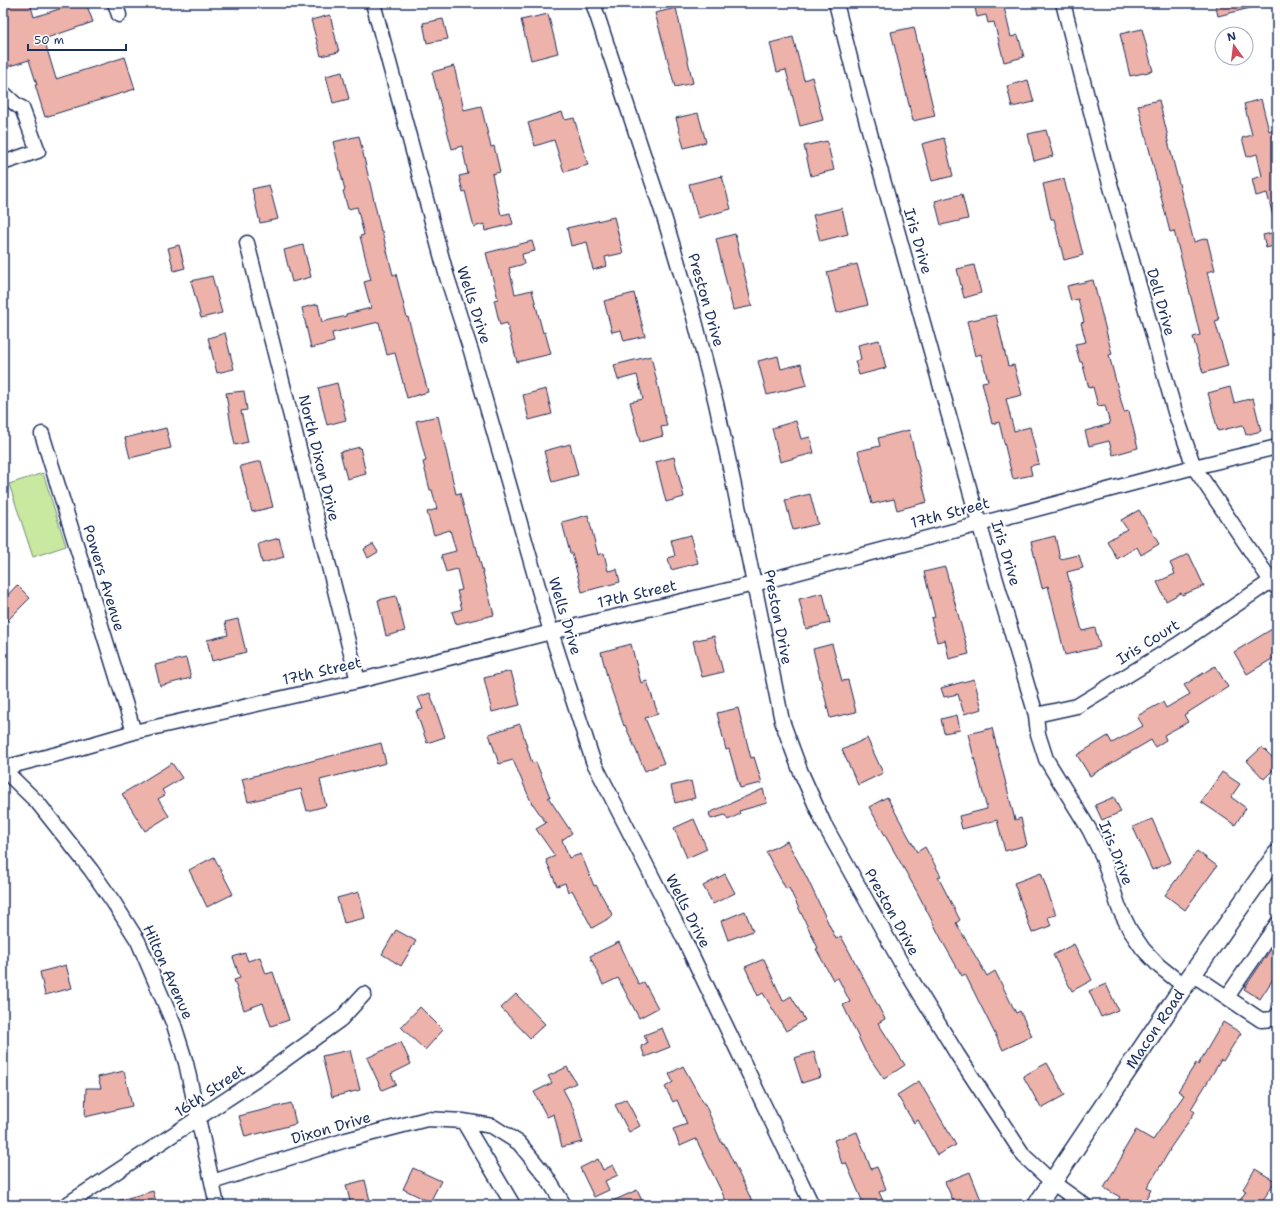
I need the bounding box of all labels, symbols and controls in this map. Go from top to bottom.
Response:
scale bar [28,26,126,52]
north arrow [1214,26,1254,66]
text: N [1226,28,1238,45]
text: 50 m [34,32,64,48]
street label: Iris Drive [899,206,937,276]
street label: Preston Drive [683,251,729,349]
street label: Wells Drive [452,264,496,346]
street label: Dell Drive [1142,266,1180,338]
street label: North Dixon Drive [294,393,344,523]
street label: 17th Street [908,493,992,533]
street label: Iris Drive [987,518,1025,588]
street label: Powers Avenue [78,522,130,634]
street label: Preston Drive [759,568,797,666]
street label: Wells Drive [544,575,586,657]
street label: 17th Street [595,575,679,613]
street label: Iris Court [1113,615,1183,669]
street label: 17th Street [280,652,364,690]
street label: Iris Drive [1094,818,1138,888]
street label: Preston Drive [860,865,924,959]
street label: Wells Drive [661,871,715,951]
street label: Hilton Avenue [138,922,198,1022]
street label: Macon Road [1121,985,1189,1073]
street label: 16th Street [171,1060,249,1122]
street label: Dixon Drive [289,1107,373,1149]

